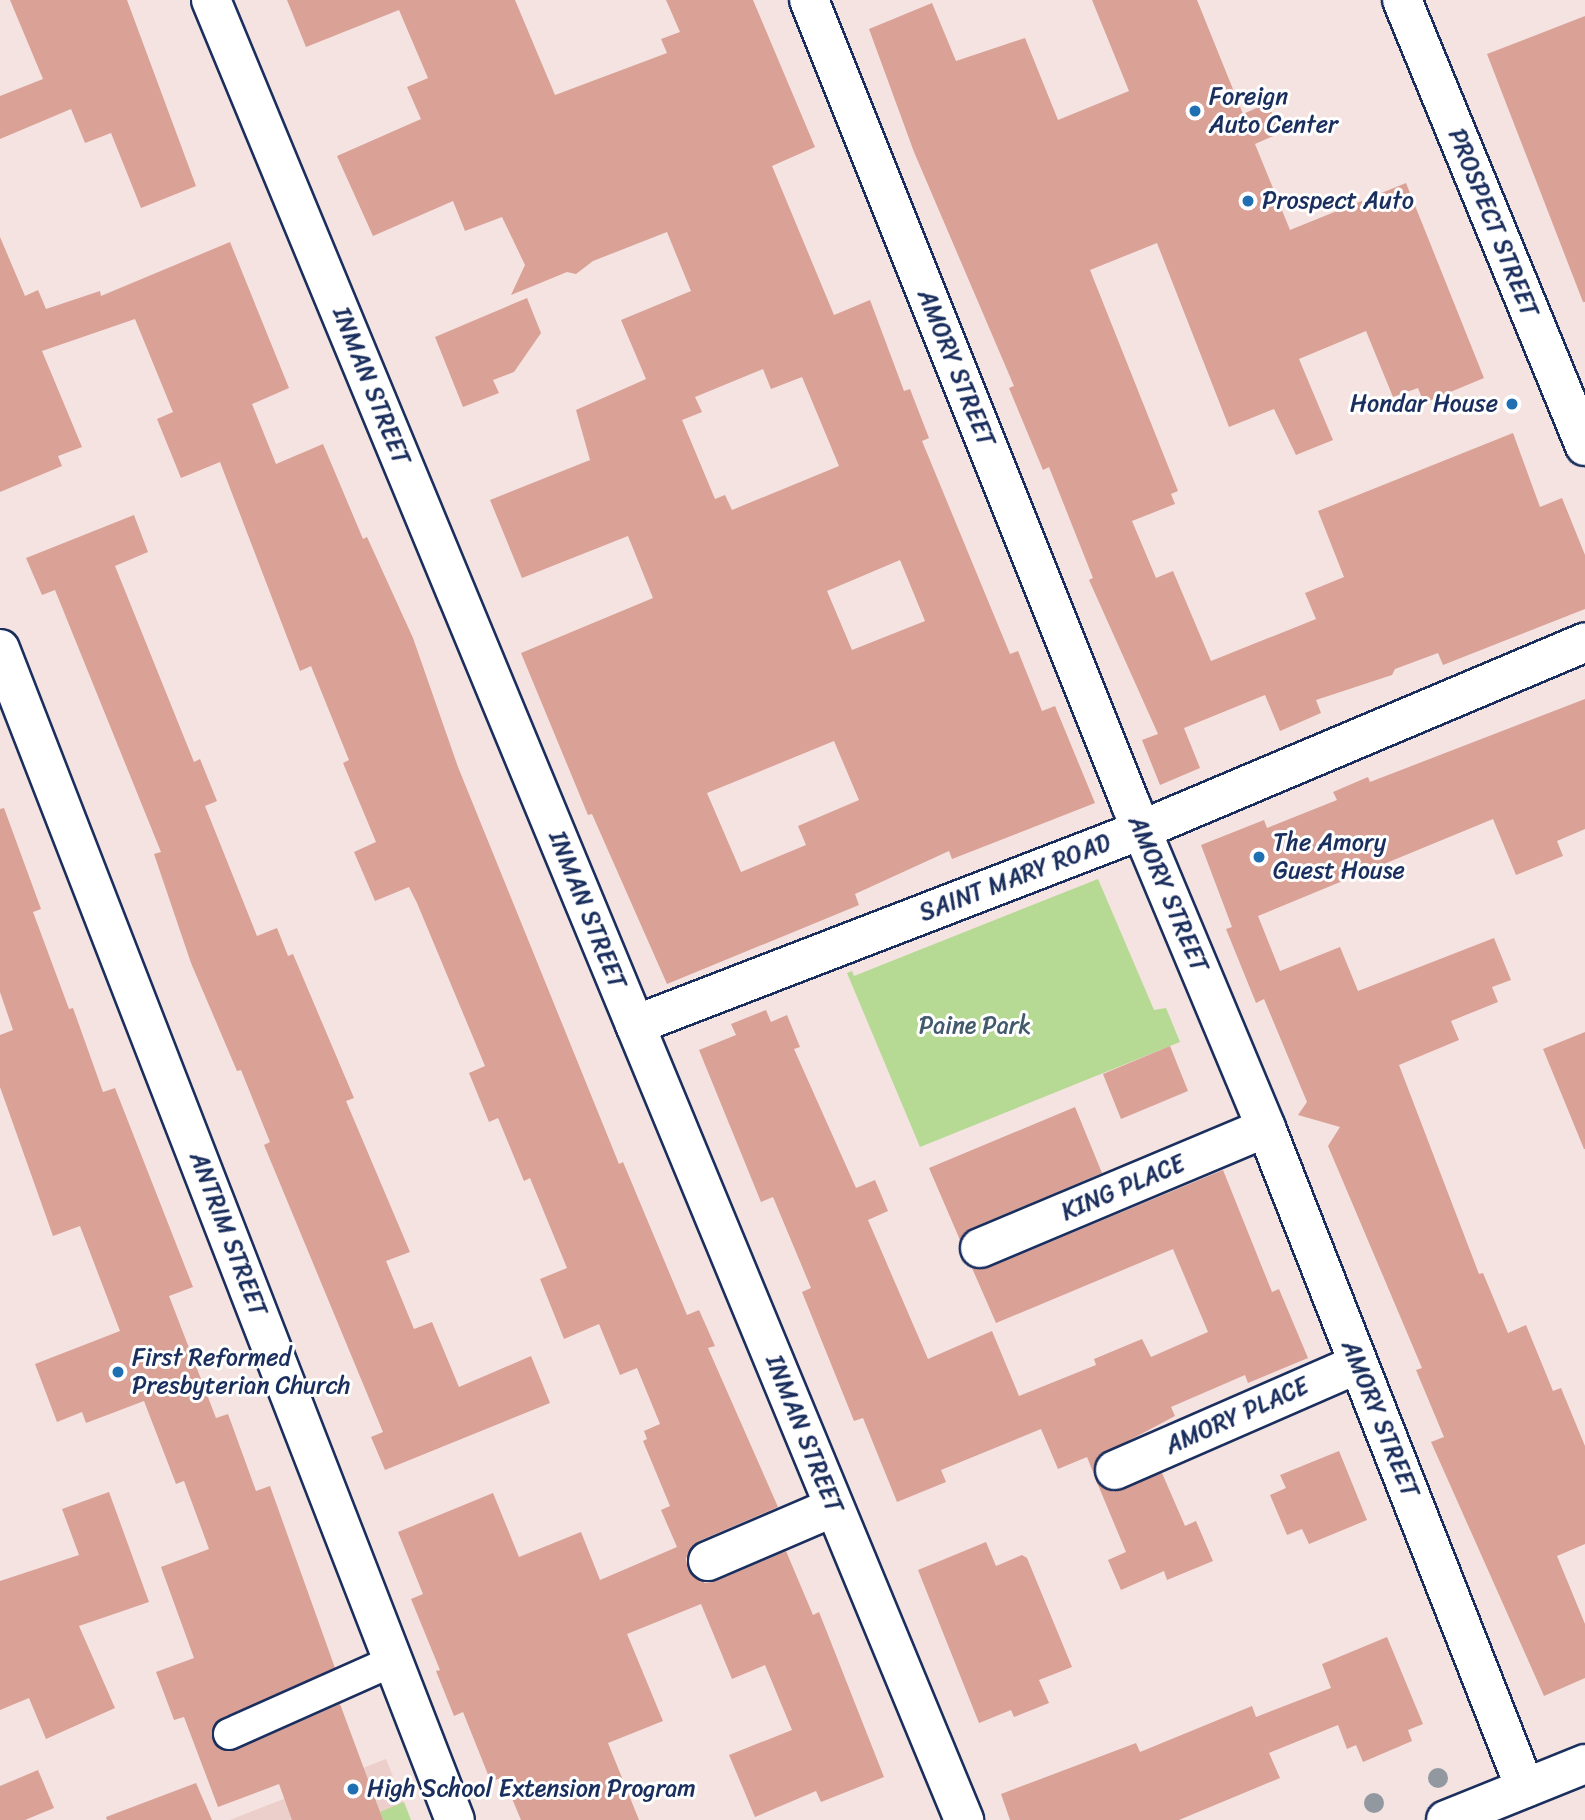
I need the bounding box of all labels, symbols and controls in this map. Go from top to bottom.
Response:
place label: Foreign Auto Center [1209,83,1339,139]
marker: Foreign Auto Center [1187,103,1203,119]
street label: PROSPECT STREET [1442,125,1544,321]
place label: Prospect Auto [1262,187,1415,215]
marker: Prospect Auto [1240,193,1256,209]
street label: AMORY STREET [911,285,1001,451]
street label: INMAN STREET [326,303,416,469]
place label: Hondar House [1350,390,1498,418]
marker: Hondar House [1504,396,1520,412]
street label: AMORY STREET [1122,811,1214,977]
street label: INMAN STREET [542,827,632,993]
street label: SAINT MARY ROAD [915,828,1115,928]
place label: The Amory Guest House [1273,829,1406,885]
marker: The Amory Guest House [1251,849,1267,865]
park label: Paine Park [918,1012,1032,1040]
street label: ANTRIM STREET [183,1147,273,1321]
street label: KING PLACE [1057,1149,1189,1227]
street label: AMORY STREET [1335,1336,1425,1502]
place label: First Reformed Presbyterian Church [132,1344,350,1400]
street label: INMAN STREET [759,1351,849,1517]
marker: First Reformed Presbyterian Church [110,1364,126,1380]
street label: AMORY PLACE [1161,1372,1313,1460]
place label: High School Extension Program [367,1775,698,1803]
marker: High School Extension Program [345,1781,361,1797]

